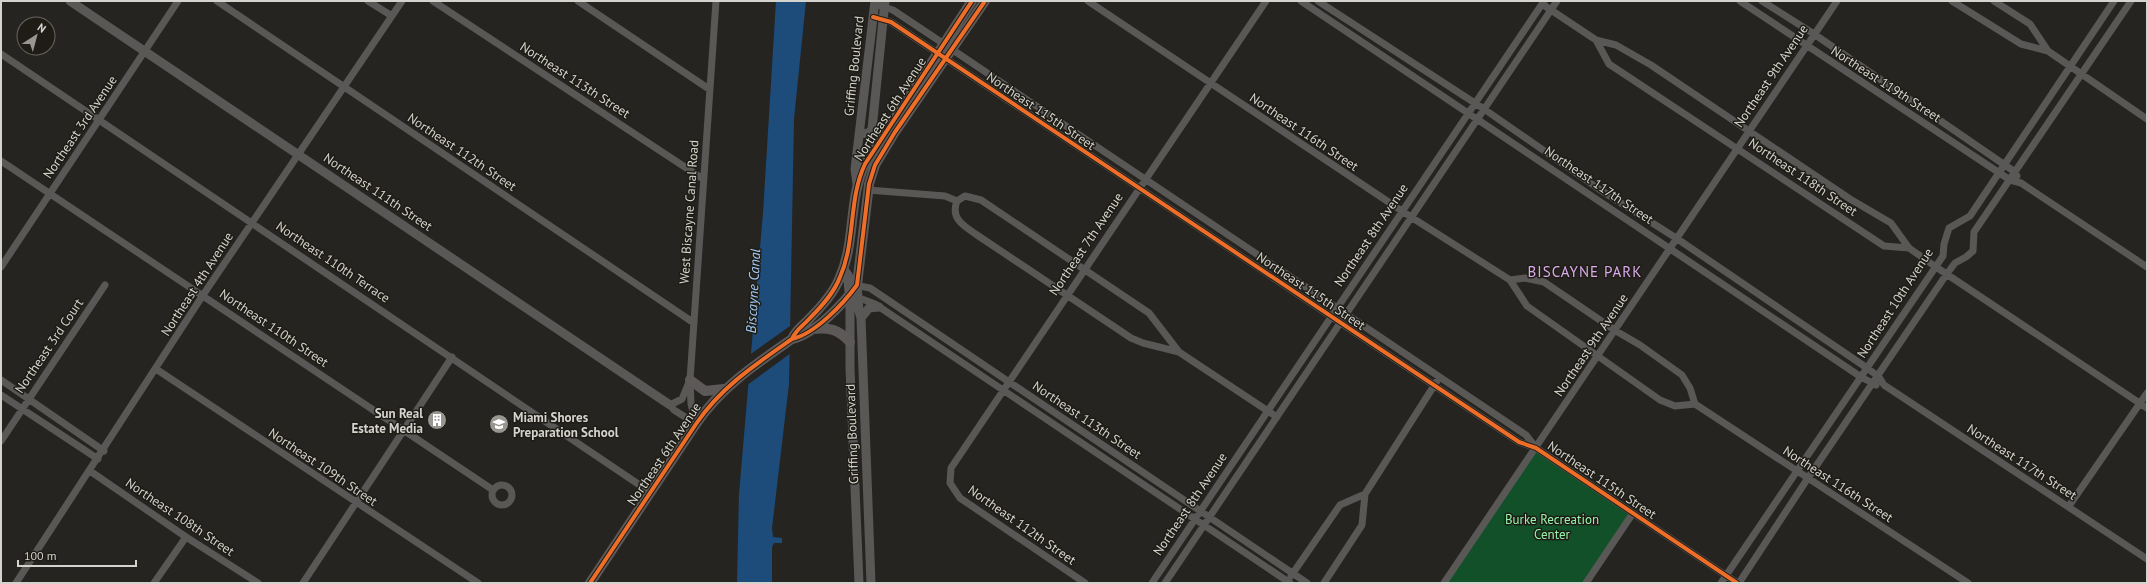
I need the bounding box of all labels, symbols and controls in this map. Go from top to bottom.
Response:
street label: Griffing Boulevard [840,15,868,117]
north arrow [16,16,56,56]
text: N [35,20,49,36]
street label: Northeast 9th Avenue [1730,21,1812,131]
street label: Northeast 113th Street [517,38,634,122]
street label: Northeast 119th Street [1828,42,1945,126]
street label: Northeast 6th Avenue [850,54,930,164]
street label: Northeast 115th Street [983,68,1099,154]
street label: Northeast 3rd Avenue [39,72,121,182]
street label: Northeast 116th Street [1246,89,1362,175]
street label: Northeast 112th Street [404,109,520,195]
street label: Northeast 118th Street [1745,134,1861,220]
street label: West Biscayne Canal Road [675,139,703,285]
street label: Northeast 117th Street [1541,142,1657,228]
street label: Northeast 111th Street [320,149,436,235]
street label: Northeast 8th Avenue [1330,180,1412,290]
street label: Northeast 7th Avenue [1045,189,1127,299]
street label: Northeast 110th Terrace [273,218,393,306]
street label: Northeast 4th Avenue [157,229,237,339]
street label: Northeast 10th Avenue [1853,245,1937,361]
water label: Biscayne Canal [742,248,764,334]
street label: Northeast 115th Street [1253,248,1369,334]
district label: BISCAYNE PARK [1528,262,1642,281]
street label: Northeast 110th Street [216,285,332,371]
street label: Northeast 9th Avenue [1550,290,1632,400]
street label: Northeast 3rd Court [11,295,87,397]
street label: Northeast 113th Street [1029,377,1145,463]
street label: Griffing Boulevard [842,384,862,484]
street label: Northeast 6th Avenue [623,399,705,509]
place label: Sun Real Estate Media [351,405,423,437]
building icon: Sun Real Estate Media [426,409,448,431]
place label: Miami Shores Preparation School [513,409,619,441]
school or university icon: Miami Shores Preparation School [488,413,510,435]
street label: Northeast 117th Street [1964,420,2081,504]
street label: Northeast 109th Street [265,424,381,510]
street label: Northeast 115th Street [1544,437,1660,523]
street label: Northeast 116th Street [1780,442,1897,526]
street label: Northeast 8th Avenue [1149,449,1231,559]
street label: Northeast 108th Street [122,474,238,560]
street label: Northeast 112th Street [965,481,1080,569]
park label: Burke Recreation Center [1505,511,1599,543]
scale bar [18,542,136,568]
text: 100 m [24,548,57,563]

